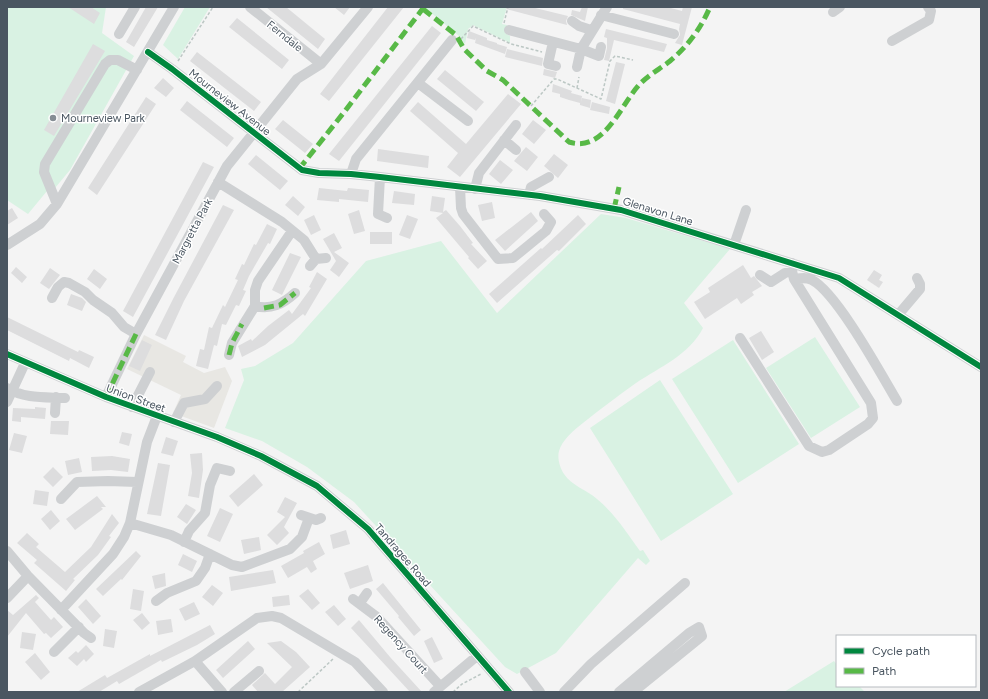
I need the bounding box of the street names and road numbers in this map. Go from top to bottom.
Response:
street label: Ferndale [264,18,305,55]
street label: Mourneview Avenue [186,66,273,138]
street label: Glenavon Lane [621,195,695,228]
street label: Margretta Park [170,196,215,266]
street label: Union Street [104,382,167,415]
street label: Tandragee Road [372,521,434,590]
street label: Regency Court [371,612,430,676]

